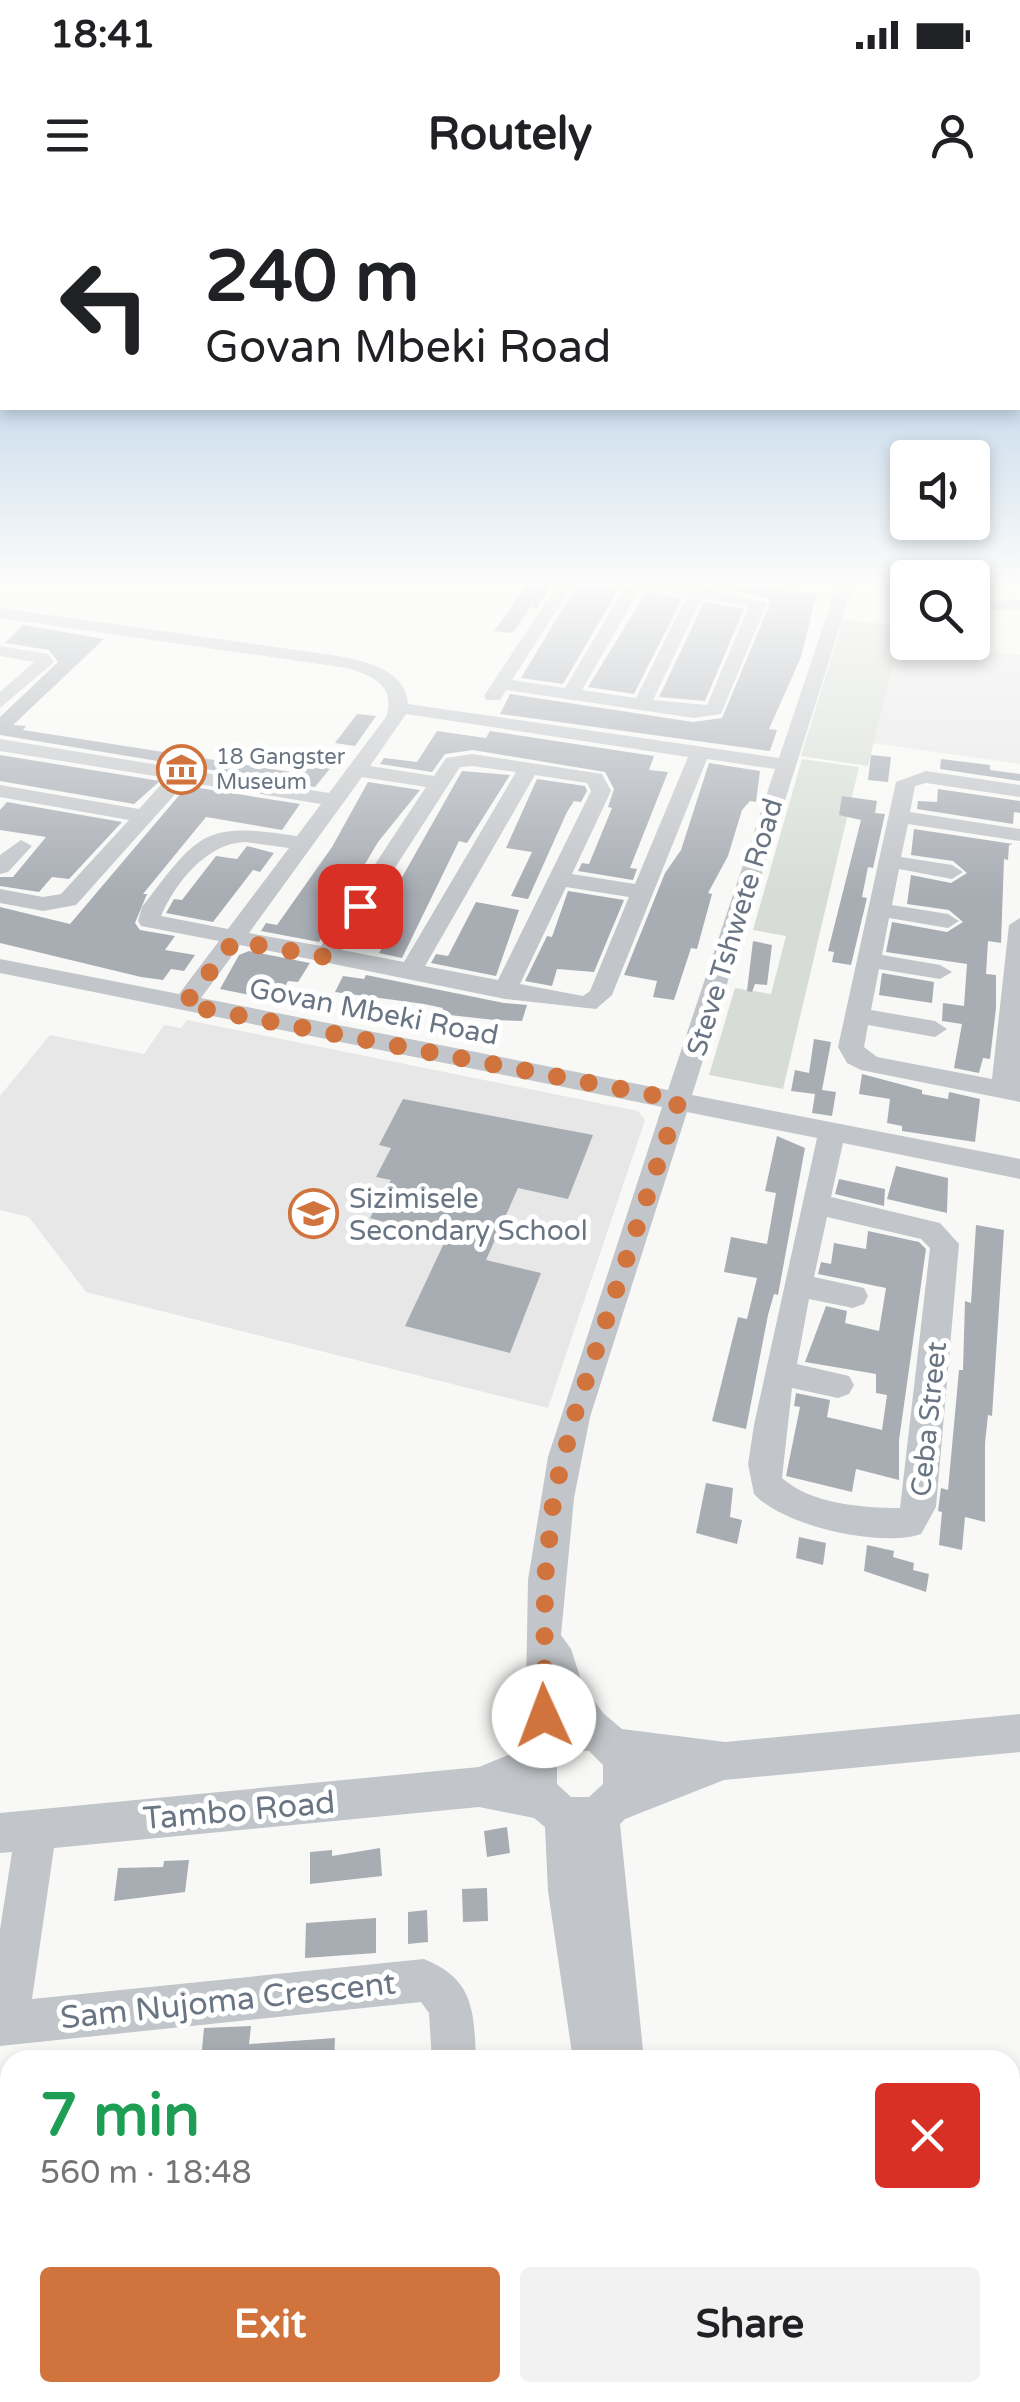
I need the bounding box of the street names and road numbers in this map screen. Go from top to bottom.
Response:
street label: Steve Tshwete Road [680,794,790,1060]
street label: Govan Mbeki Road [246,971,501,1053]
street label: Ceba Street [904,1340,954,1498]
street label: Tambo Road [141,1784,337,1838]
street label: Sam Nujoma Crescent [59,1964,398,2038]

